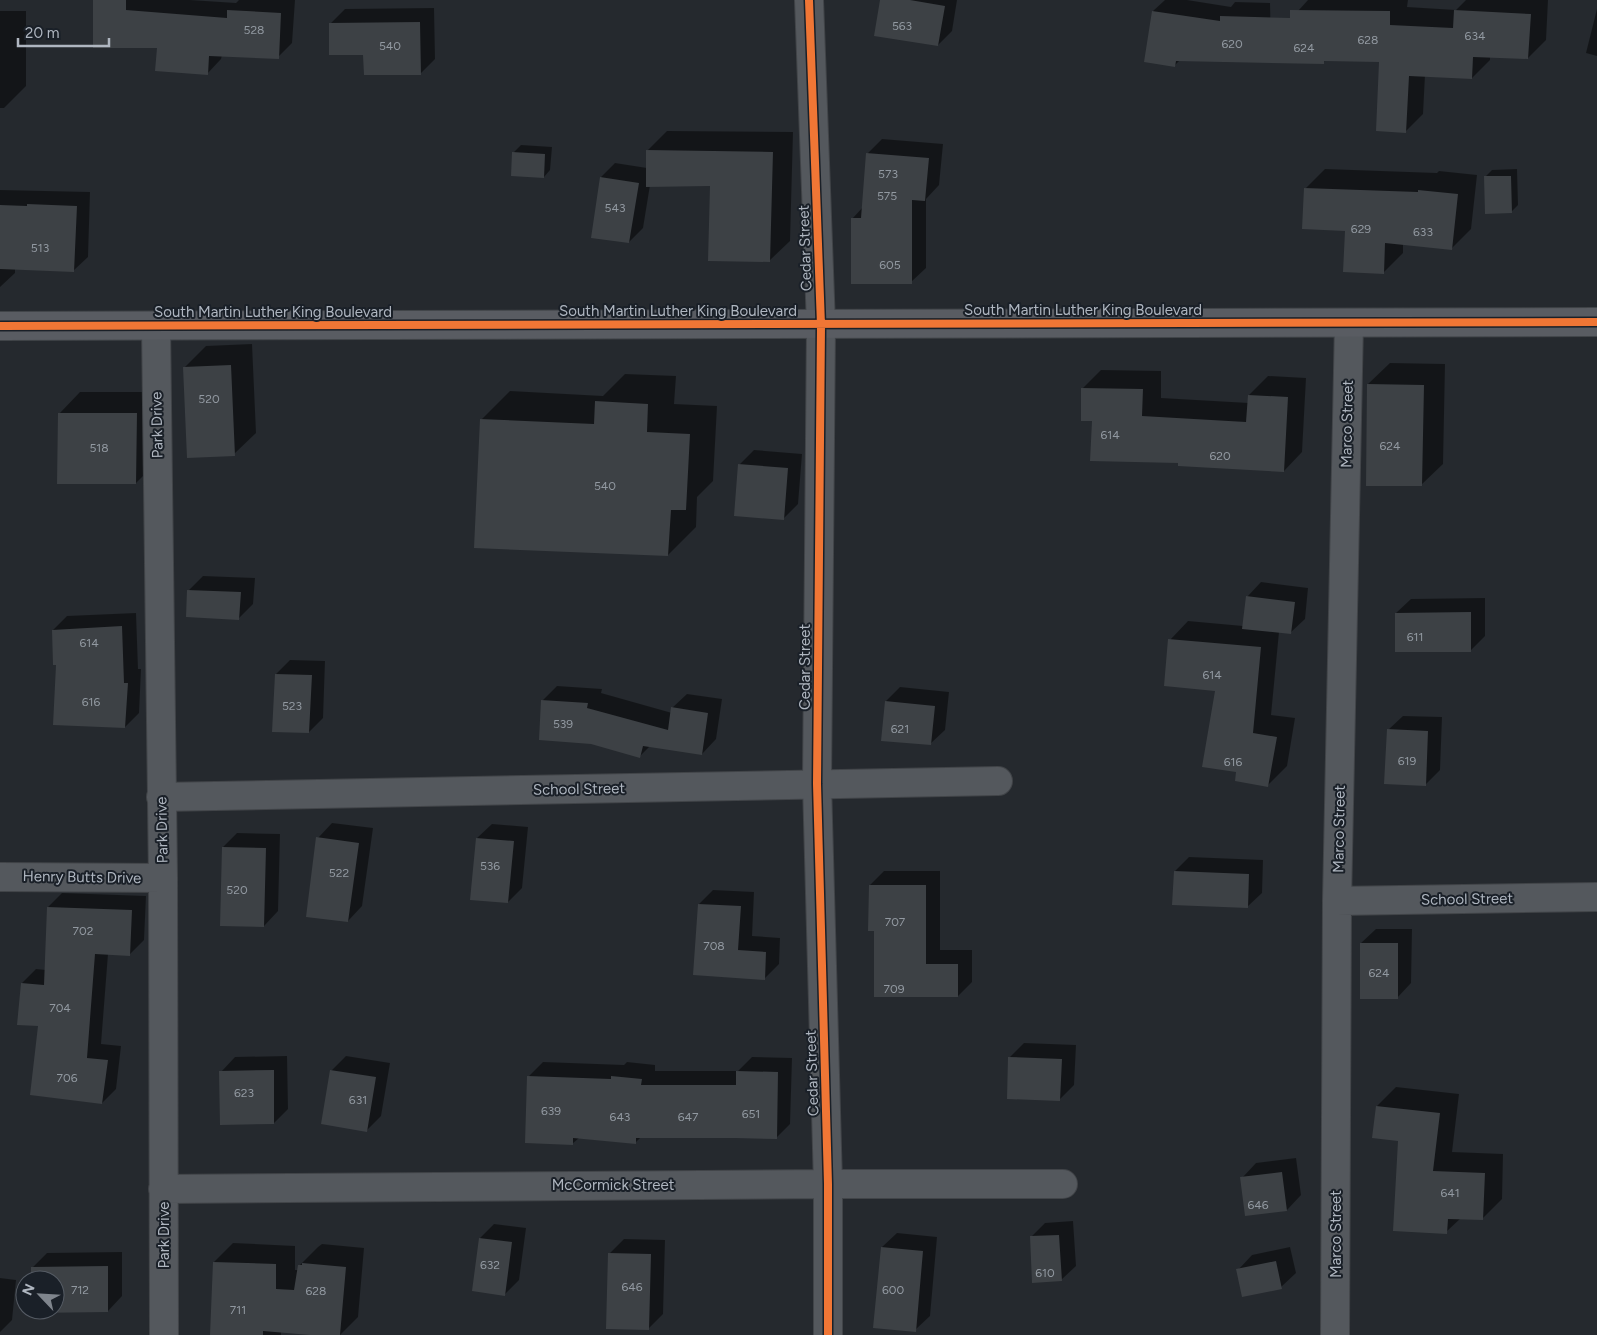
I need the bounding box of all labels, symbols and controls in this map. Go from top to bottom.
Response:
scale bar [18,15,109,47]
house number: 563 [892,19,912,33]
house number: 528 [244,23,264,37]
text: 20 m [25,24,59,42]
house number: 634 [1465,29,1486,43]
house number: 628 [1358,33,1378,47]
house number: 620 [1221,37,1243,51]
house number: 540 [379,39,401,53]
house number: 624 [1294,41,1315,55]
house number: 573 [878,167,898,181]
house number: 575 [877,189,897,203]
house number: 543 [605,201,625,215]
street label: Cedar Street [794,204,815,291]
house number: 629 [1351,222,1371,236]
house number: 633 [1413,225,1433,239]
house number: 513 [31,241,49,255]
house number: 605 [879,258,901,272]
street label: South Martin Luther King Boulevard [964,301,1202,319]
street label: South Martin Luther King Boulevard [559,302,797,320]
street label: South Martin Luther King Boulevard [154,303,392,321]
street label: Marco Street [1337,380,1357,468]
street label: Park Drive [147,391,167,459]
house number: 520 [198,392,220,406]
house number: 614 [1100,428,1120,442]
house number: 624 [1380,439,1401,453]
house number: 518 [89,441,109,455]
house number: 620 [1209,449,1231,463]
house number: 540 [594,479,616,493]
street label: Cedar Street [796,624,814,710]
house number: 611 [1407,630,1423,644]
house number: 614 [79,636,99,650]
house number: 614 [1202,668,1222,682]
house number: 616 [82,695,100,709]
house number: 523 [282,699,302,713]
house number: 539 [553,717,573,731]
house number: 621 [891,722,909,736]
house number: 619 [1398,754,1416,768]
house number: 616 [1224,755,1242,769]
street label: School Street [533,779,626,799]
street label: Marco Street [1329,785,1349,873]
street label: Park Drive [152,796,172,864]
house number: 536 [480,859,500,873]
house number: 522 [329,866,349,880]
street label: Henry Butts Drive [22,867,142,887]
house number: 520 [226,883,248,897]
street label: School Street [1421,889,1514,909]
house number: 707 [885,915,906,929]
house number: 702 [73,924,93,938]
house number: 708 [703,939,725,953]
house number: 624 [1369,966,1390,980]
house number: 709 [884,982,905,996]
house number: 704 [49,1001,71,1015]
street label: Cedar Street [801,1029,822,1116]
house number: 706 [57,1071,78,1085]
house number: 623 [234,1086,254,1100]
house number: 631 [349,1093,367,1107]
house number: 639 [541,1104,561,1118]
house number: 651 [742,1107,760,1121]
house number: 643 [610,1110,630,1124]
house number: 647 [678,1110,699,1124]
street label: McCormick Street [552,1176,675,1194]
house number: 641 [1440,1186,1460,1200]
street label: Marco Street [1327,1190,1345,1278]
house number: 646 [1247,1198,1269,1212]
street label: Park Drive [155,1202,173,1268]
house number: 632 [480,1258,500,1272]
house number: 610 [1035,1266,1055,1280]
north arrow [15,1270,65,1320]
house number: 646 [621,1280,643,1294]
text: N [19,1281,39,1298]
house number: 712 [71,1283,89,1297]
house number: 600 [882,1283,904,1297]
house number: 628 [306,1284,326,1298]
house number: 711 [230,1303,246,1317]

